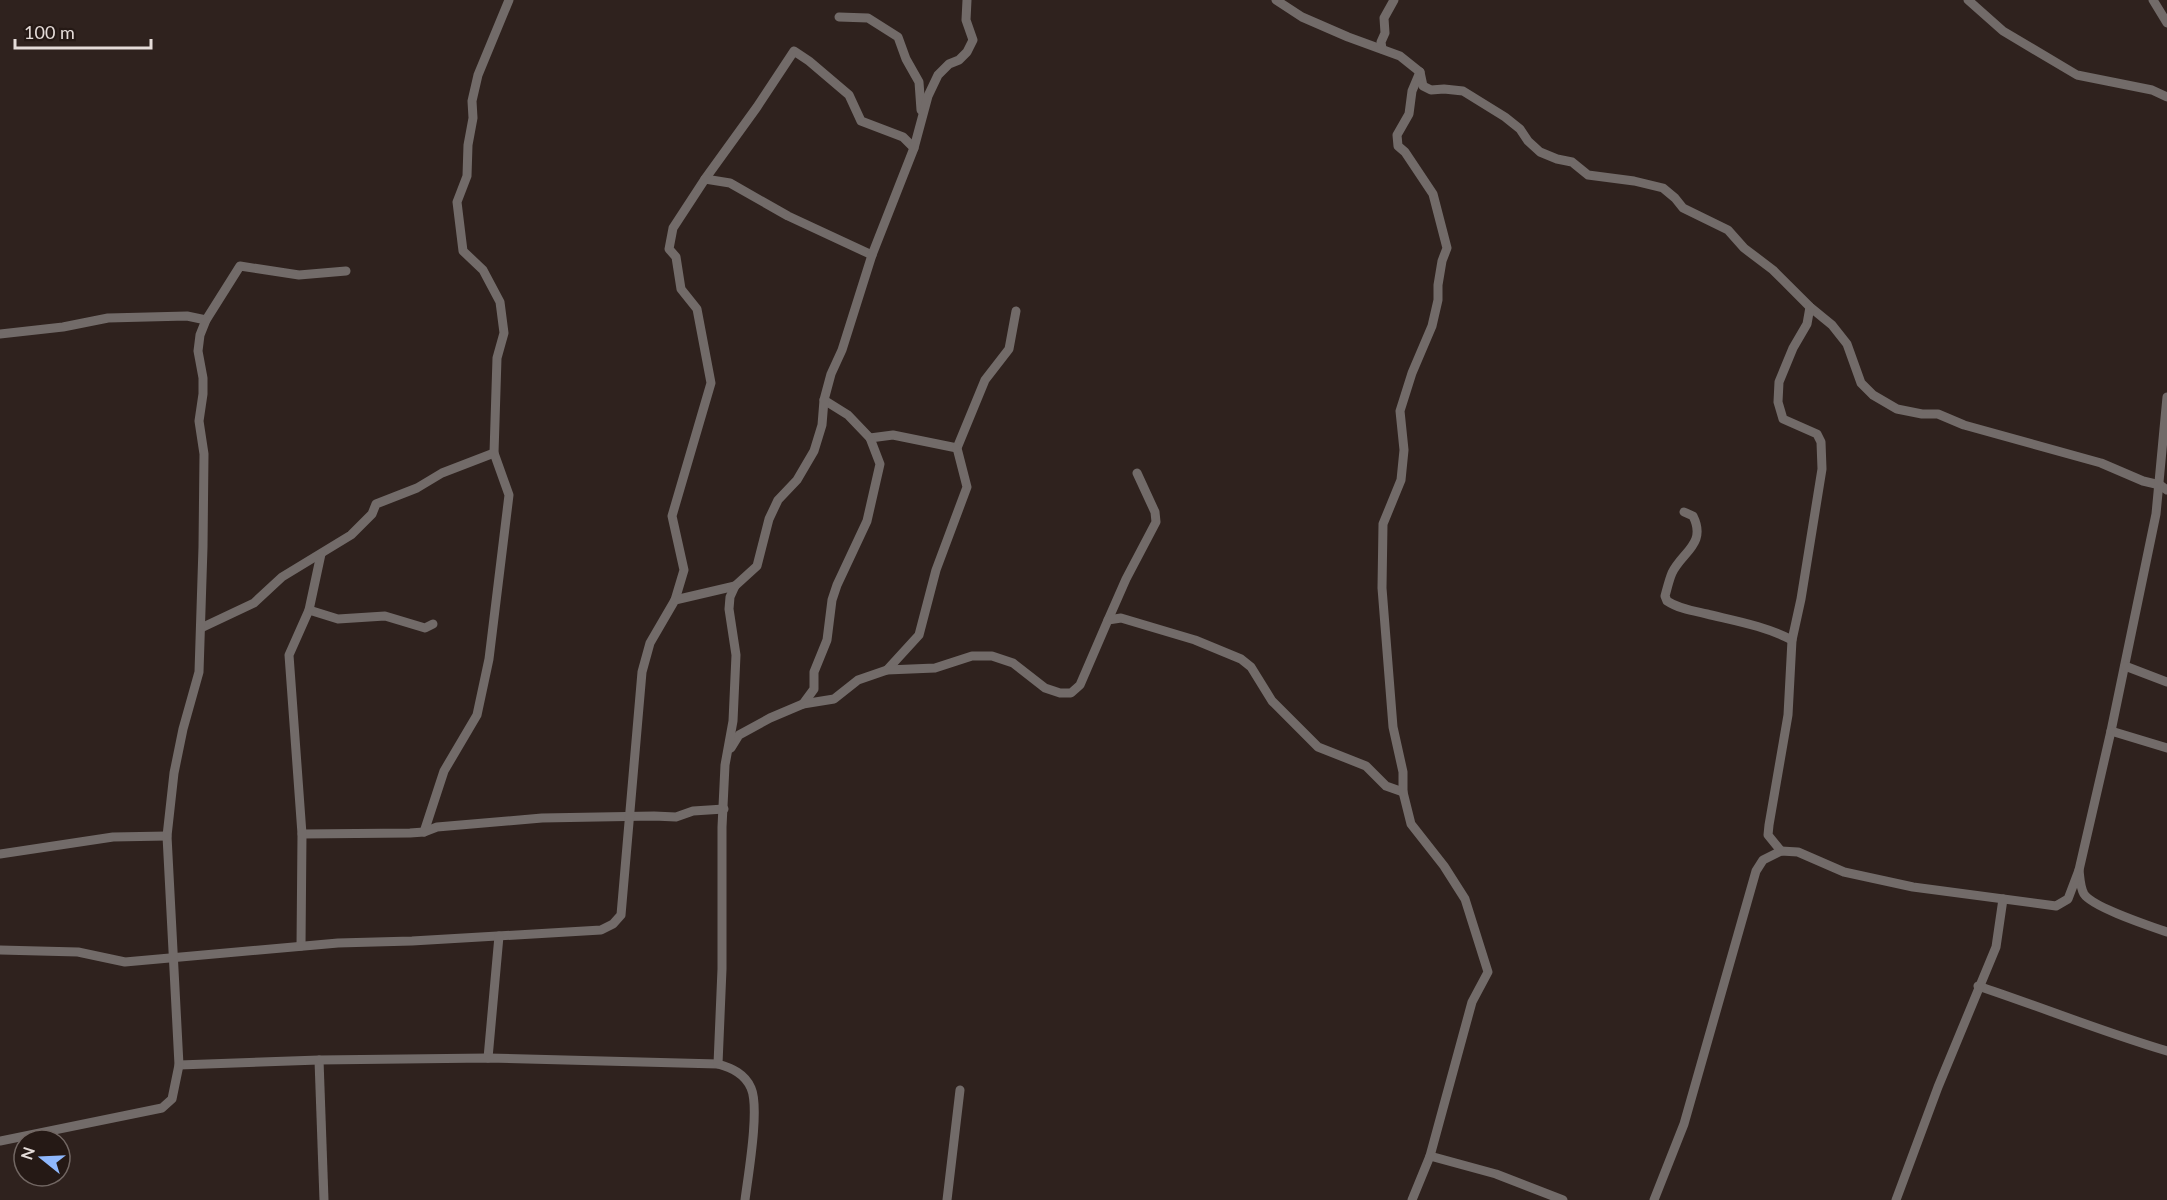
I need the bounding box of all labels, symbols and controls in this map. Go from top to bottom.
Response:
scale bar [15,12,152,50]
text: 100 m [24,21,75,43]
north arrow [12,1128,72,1188]
text: N [16,1144,38,1162]

